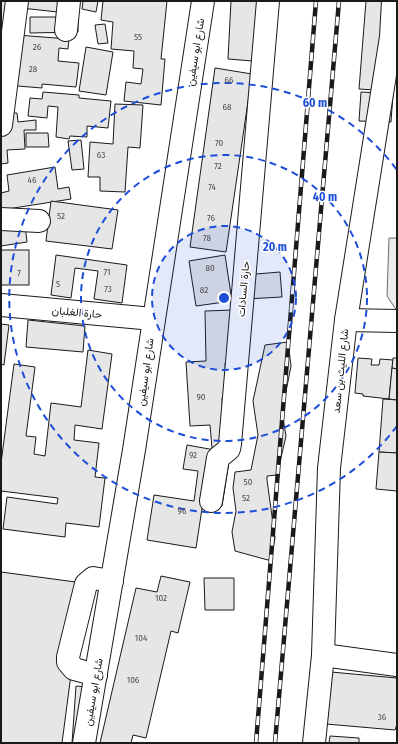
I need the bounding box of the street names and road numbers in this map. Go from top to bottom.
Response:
street label: شارع ابو سيفين [184,17,208,87]
street label: حارة السادات [235,260,252,318]
street label: حارة الغلبان [51,304,103,321]
street label: شارع الليث بن سعد [330,328,352,414]
street label: شارع ابو سيفين [134,337,158,407]
street label: شارع ابو سيفين [81,657,107,727]

